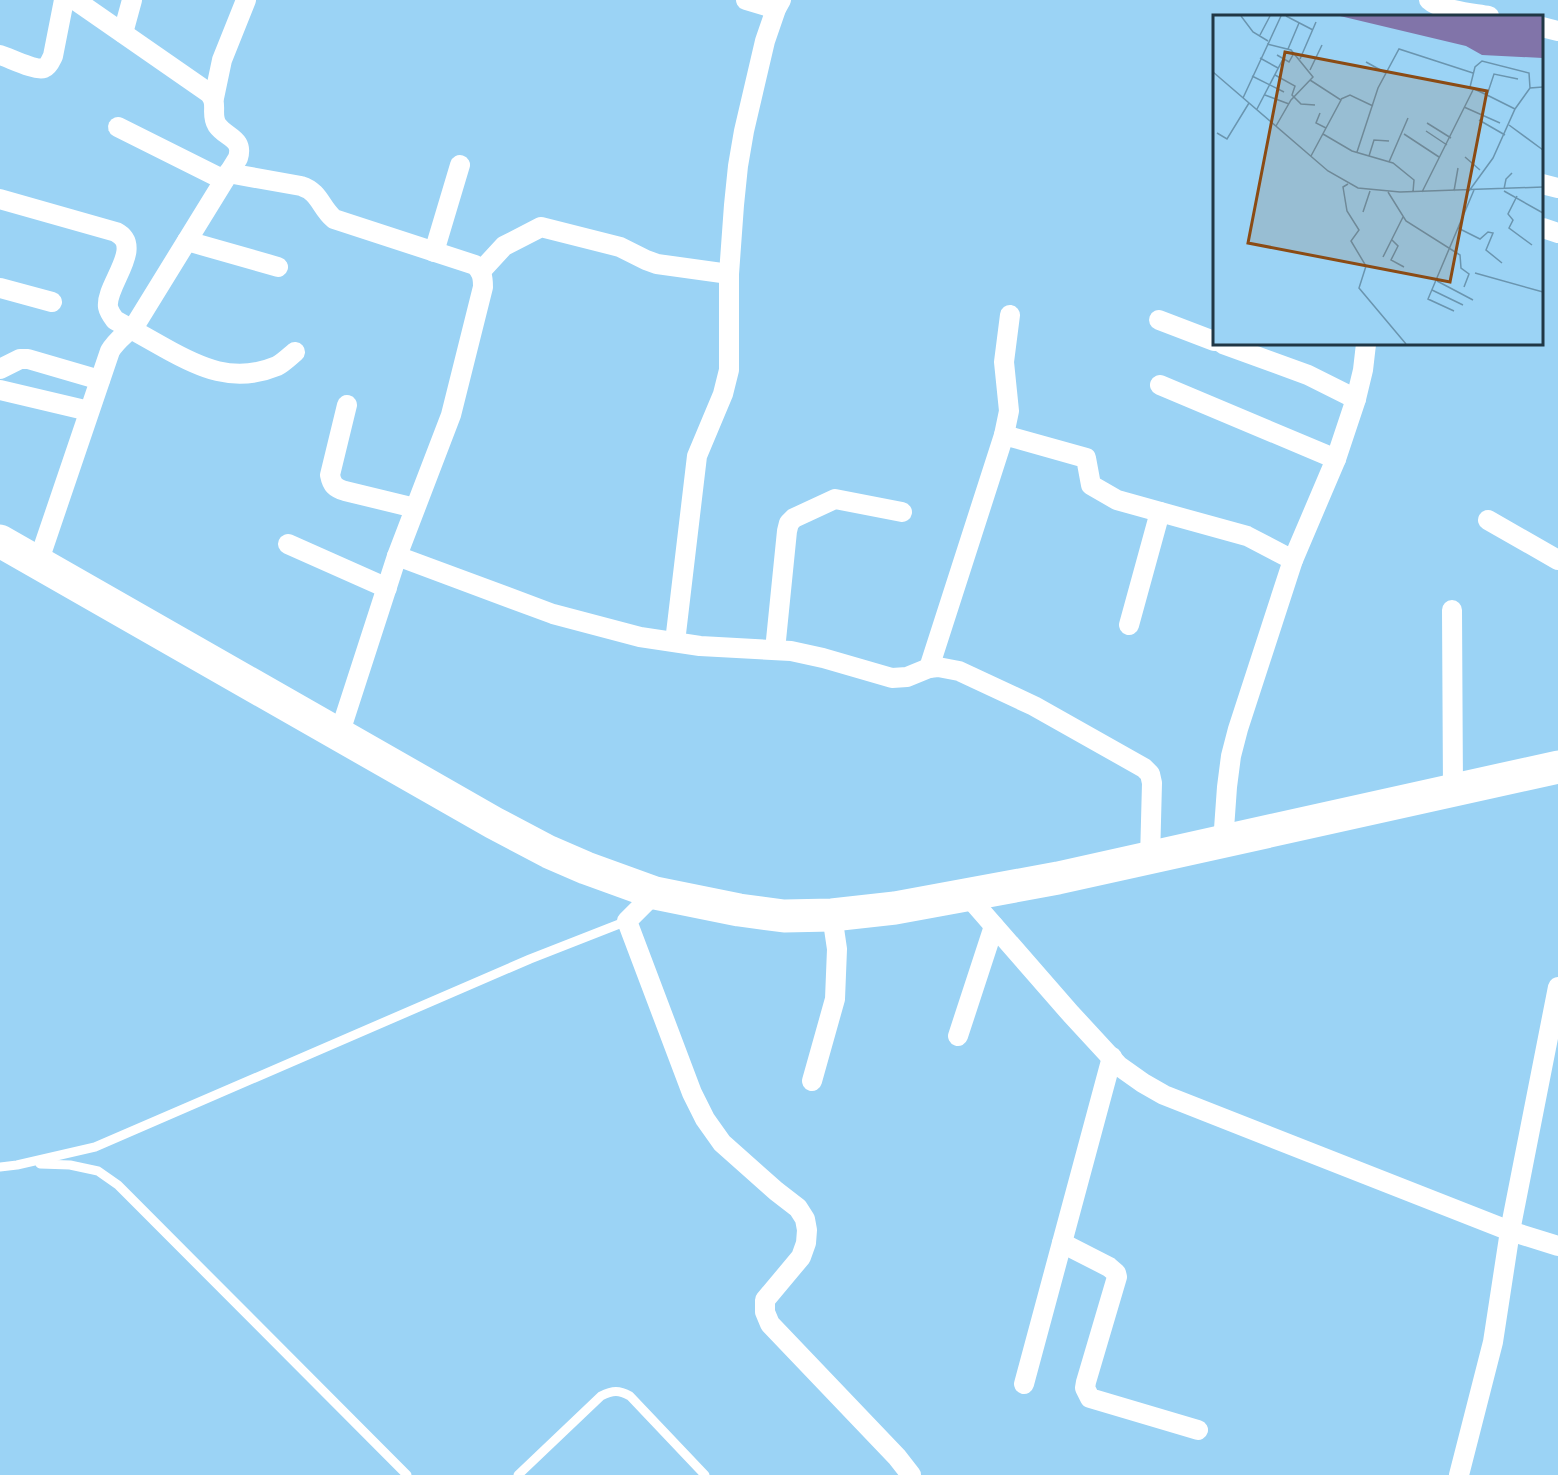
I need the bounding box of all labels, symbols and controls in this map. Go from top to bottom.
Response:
inset map [1213,15,1543,345]

